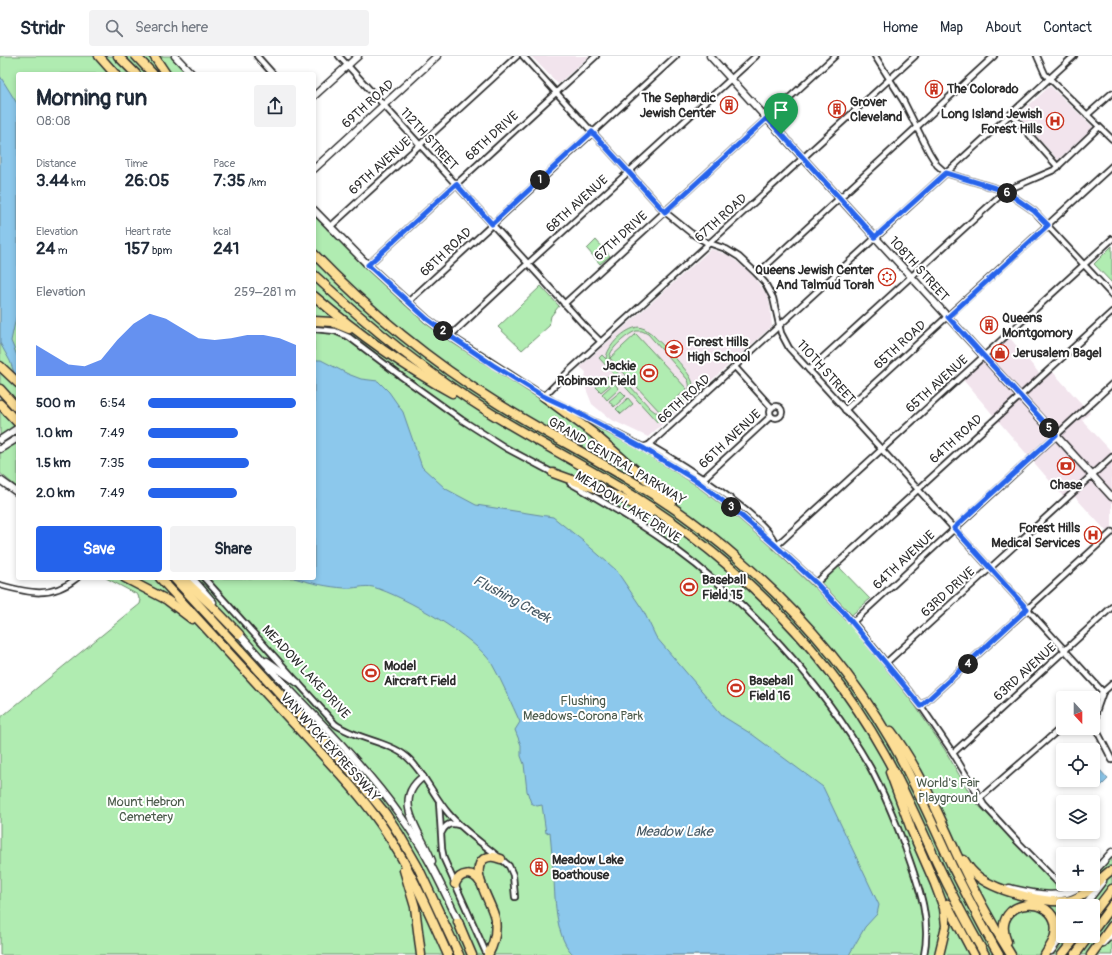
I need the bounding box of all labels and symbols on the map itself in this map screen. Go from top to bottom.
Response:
street label: 69TH ROAD [339,76,397,132]
building icon: The Colorado [924,79,944,99]
place label: The Colorado [946,81,1018,97]
place label: The Sephardic Jewish Center [640,90,716,121]
pin [764,93,798,134]
place label: Grover Cleveland [850,94,902,125]
building icon: The Sephardic Jewish Center [719,95,739,115]
building icon: Grover Cleveland [827,99,847,119]
street label: 112TH STREET [397,104,461,174]
place label: Long Island Jewish Forest Hills [941,106,1042,137]
street label: 68TH DRIVE [462,108,522,164]
hospital icon: Long Island Jewish Forest Hills [1045,111,1065,131]
street label: 69TH AVENUE [346,134,415,198]
pin: 1 [530,170,550,190]
street label: 68TH AVENUE [543,172,612,236]
pin: 6 [997,183,1017,203]
street label: 67TH ROAD [692,190,750,246]
street label: 67TH DRIVE [591,208,651,264]
street label: 68TH ROAD [417,224,475,280]
street label: 108TH STREET [886,233,952,305]
place label: Queens Jewish Center And Talmud Torah [755,262,874,293]
synagogue icon: Queens Jewish Center And Talmud Torah [877,267,897,287]
place label: Queens Montgomory [1002,310,1073,341]
building icon: Queens Montgomory [979,315,999,335]
street label: 65TH ROAD [870,317,930,373]
pin: 2 [433,321,453,341]
place label: Forest Hills High School [687,334,750,365]
street label: 110TH STREET [793,337,859,407]
school or university icon: Forest Hills High School [664,339,684,359]
shop icon: Jerusalem Bagel [990,343,1010,363]
place label: Jerusalem Bagel [1013,345,1102,361]
street label: 65TH AVENUE [902,352,972,416]
place label: Jackie Robinson Field [557,358,637,389]
sports icon: Jackie Robinson Field [639,363,659,383]
street label: 66TH ROAD [654,371,714,427]
street label: 66TH AVENUE [696,406,765,472]
street label: 64TH ROAD [926,411,986,467]
street label: GRAND CENTRAL PARKWAY [545,414,689,509]
pin: 5 [1039,418,1059,438]
bank icon: Chase [1056,456,1076,476]
street label: MEADOW LAKE DRIVE [572,468,684,546]
place label: Chase [1050,477,1083,493]
pin: 3 [721,497,741,517]
place label: Forest Hills Medical Services [991,520,1080,551]
hospital icon: Forest Hills Medical Services [1083,525,1103,545]
street label: 64TH AVENUE [870,527,939,593]
street label: 63RD DRIVE [918,563,979,620]
water label: Flushing Creek [470,572,555,627]
place label: Baseball Field 15 [702,572,746,603]
sports icon: Baseball Field 15 [679,577,699,597]
street label: MEADOW LAKE DRIVE [259,622,354,722]
street label: 63RD AVENUE [990,639,1060,704]
pin: 4 [958,654,978,674]
place label: Model Aircraft Field [384,658,456,689]
sports icon: Model Aircraft Field [361,663,381,683]
place label: Baseball Field 16 [749,673,793,704]
sports icon: Baseball Field 16 [726,678,746,698]
street label: VAN WYCK EXPRESSWAY [277,689,383,805]
north arrow [1056,691,1100,735]
park label: Flushing Meadows-Corona Park [523,693,644,724]
park label: World's Fair Playground [916,775,980,806]
park label: Mount Hebron Cemetery [107,794,185,825]
water label: Meadow Lake [635,823,715,840]
place label: Meadow Lake Boathouse [552,852,624,883]
building icon: Meadow Lake Boathouse [529,857,549,877]

